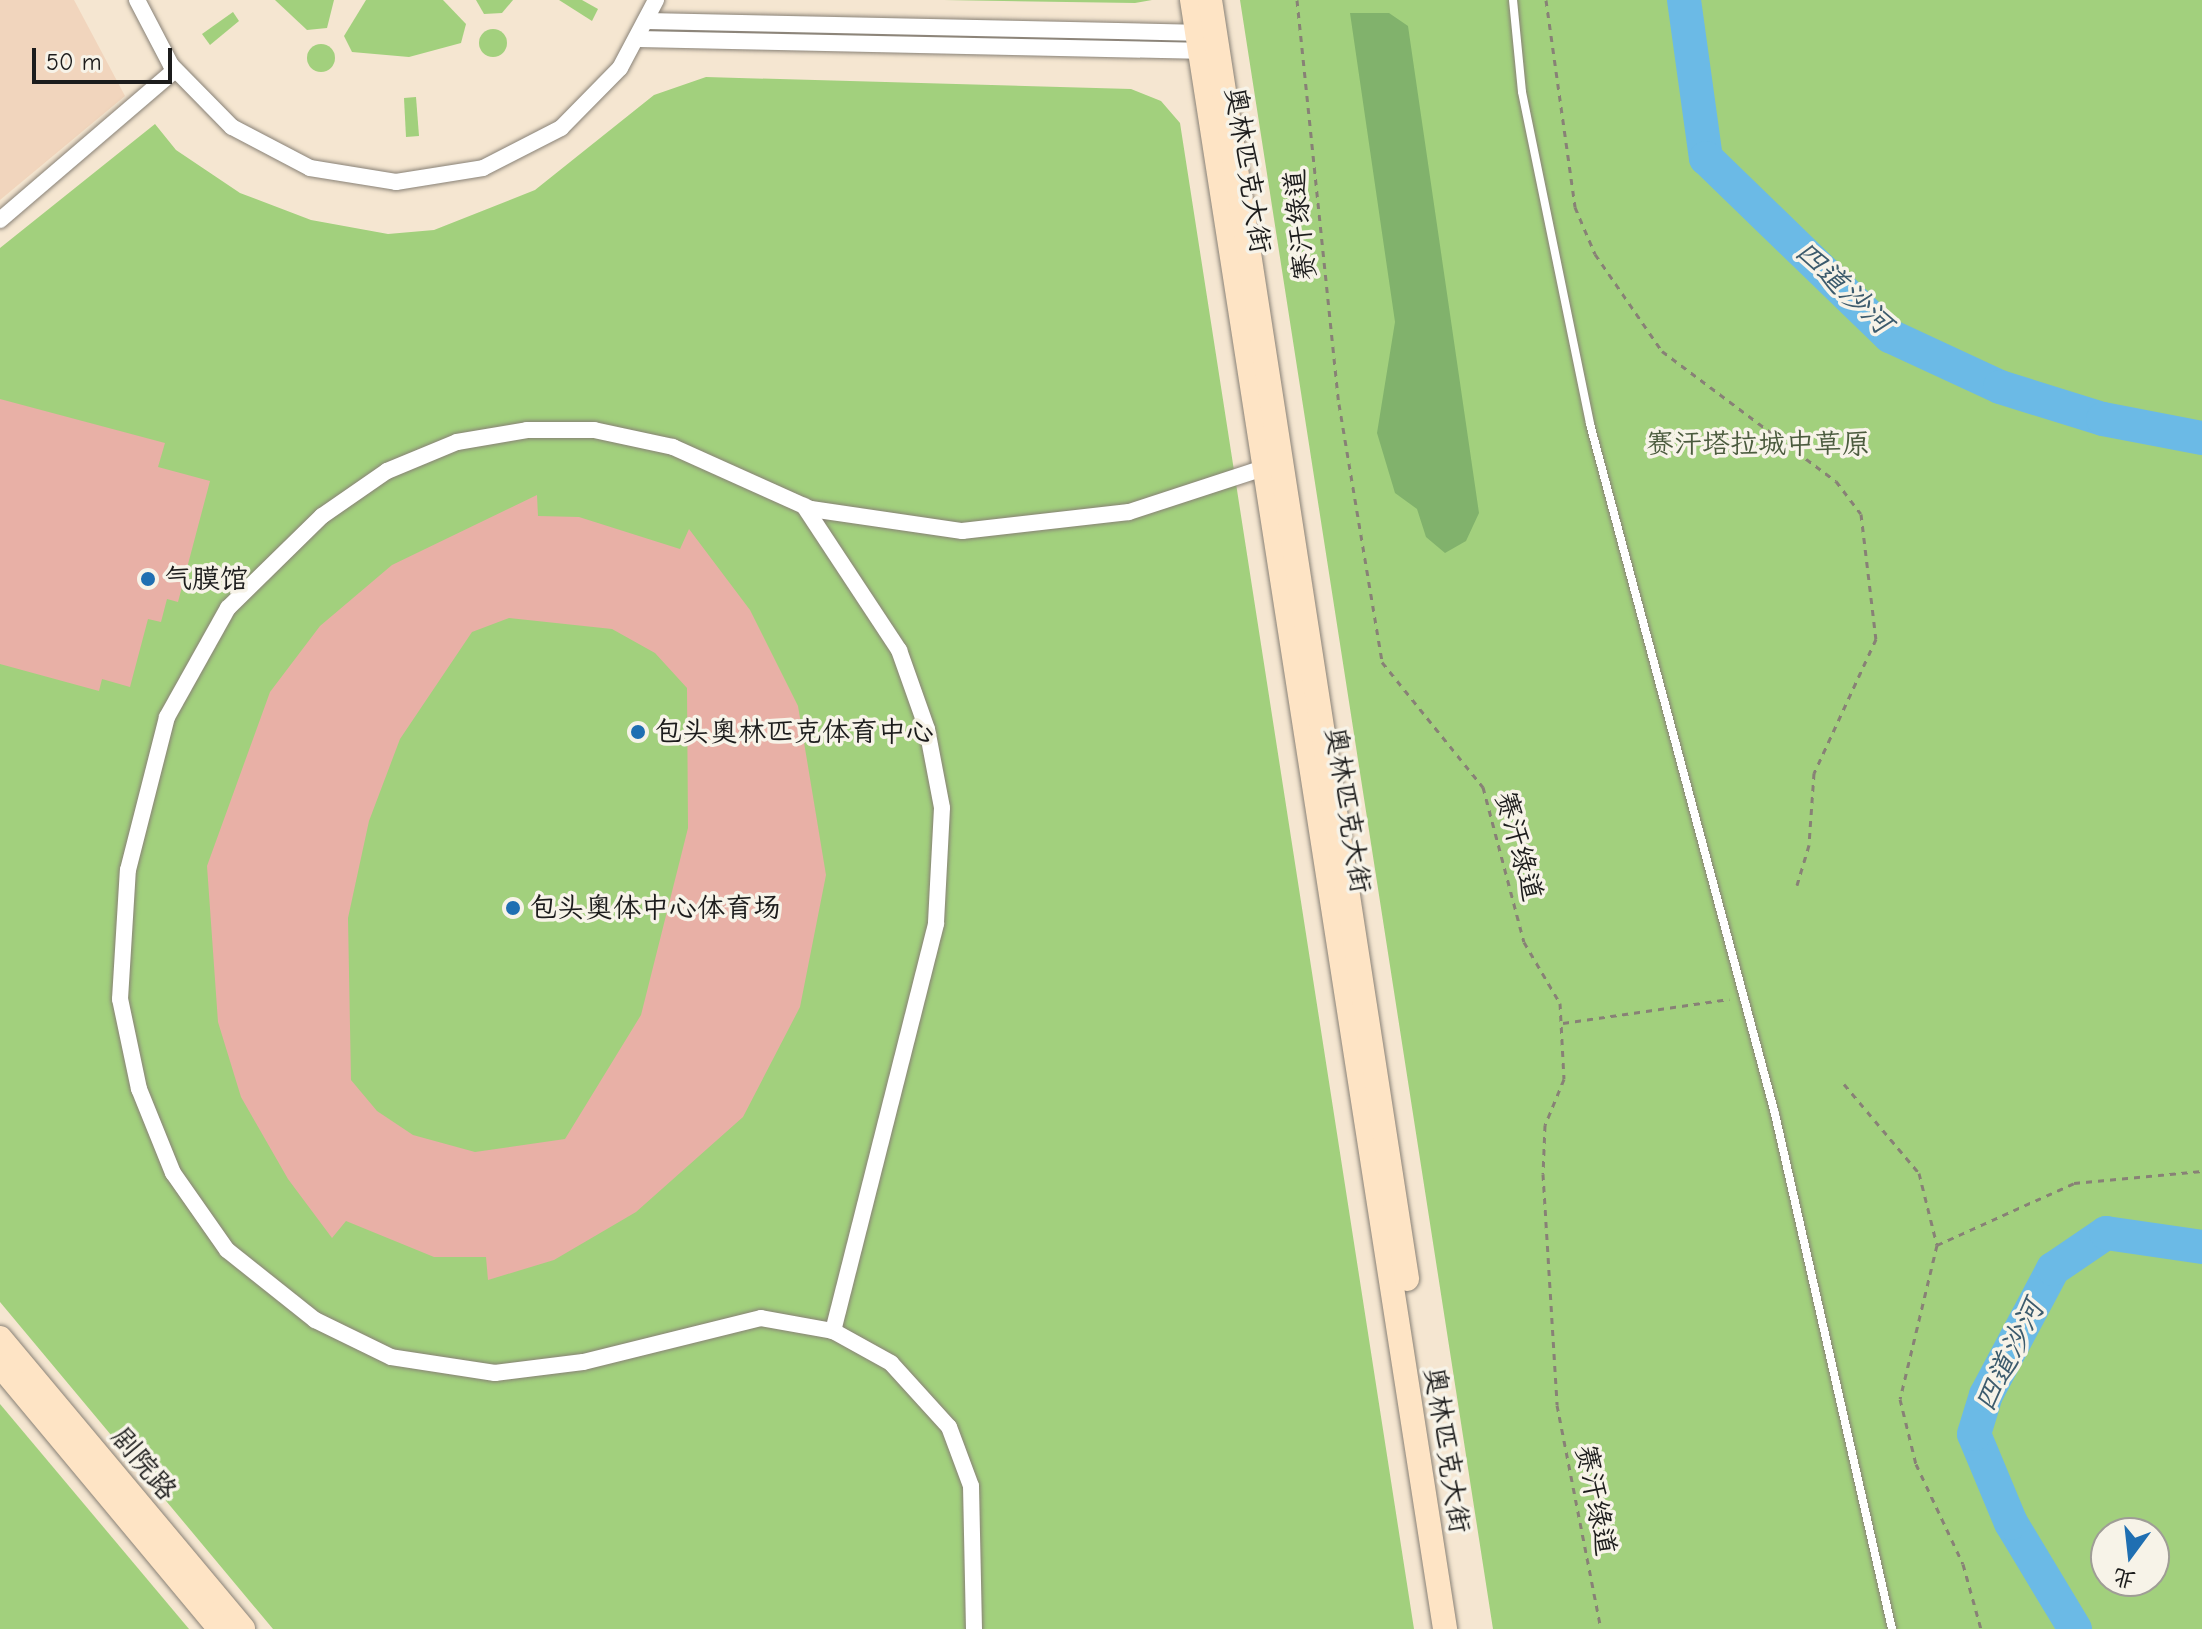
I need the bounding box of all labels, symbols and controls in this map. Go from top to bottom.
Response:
scale bar [36,32,176,82]
text: 50 m [46,48,102,76]
street label: 奥林匹克大街 [1218,84,1278,256]
street label: 赛汗绿道 [1277,168,1323,282]
water label: 四道沙河 [1787,234,1899,342]
park label: 赛汗塔拉城中草原 [1646,427,1870,461]
place label: 气膜馆 [164,562,248,596]
marker: 气膜馆 [139,570,157,588]
place label: 包头奥林匹克体育中心 [654,715,934,749]
marker: 包头奥林匹克体育中心 [629,723,647,741]
street label: 奥林匹克大街 [1318,724,1378,896]
street label: 赛汗绿道 [1488,788,1550,904]
place label: 包头奥体中心体育场 [529,891,781,925]
marker: 包头奥体中心体育场 [504,899,522,917]
water label: 四道沙河 [1968,1294,2052,1418]
street label: 奥林匹克大街 [1417,1364,1477,1536]
street label: 剧院路 [104,1421,184,1507]
street label: 赛汗绿道 [1569,1442,1623,1558]
north arrow [2090,1517,2170,1597]
text: 北 [2110,1563,2138,1594]

